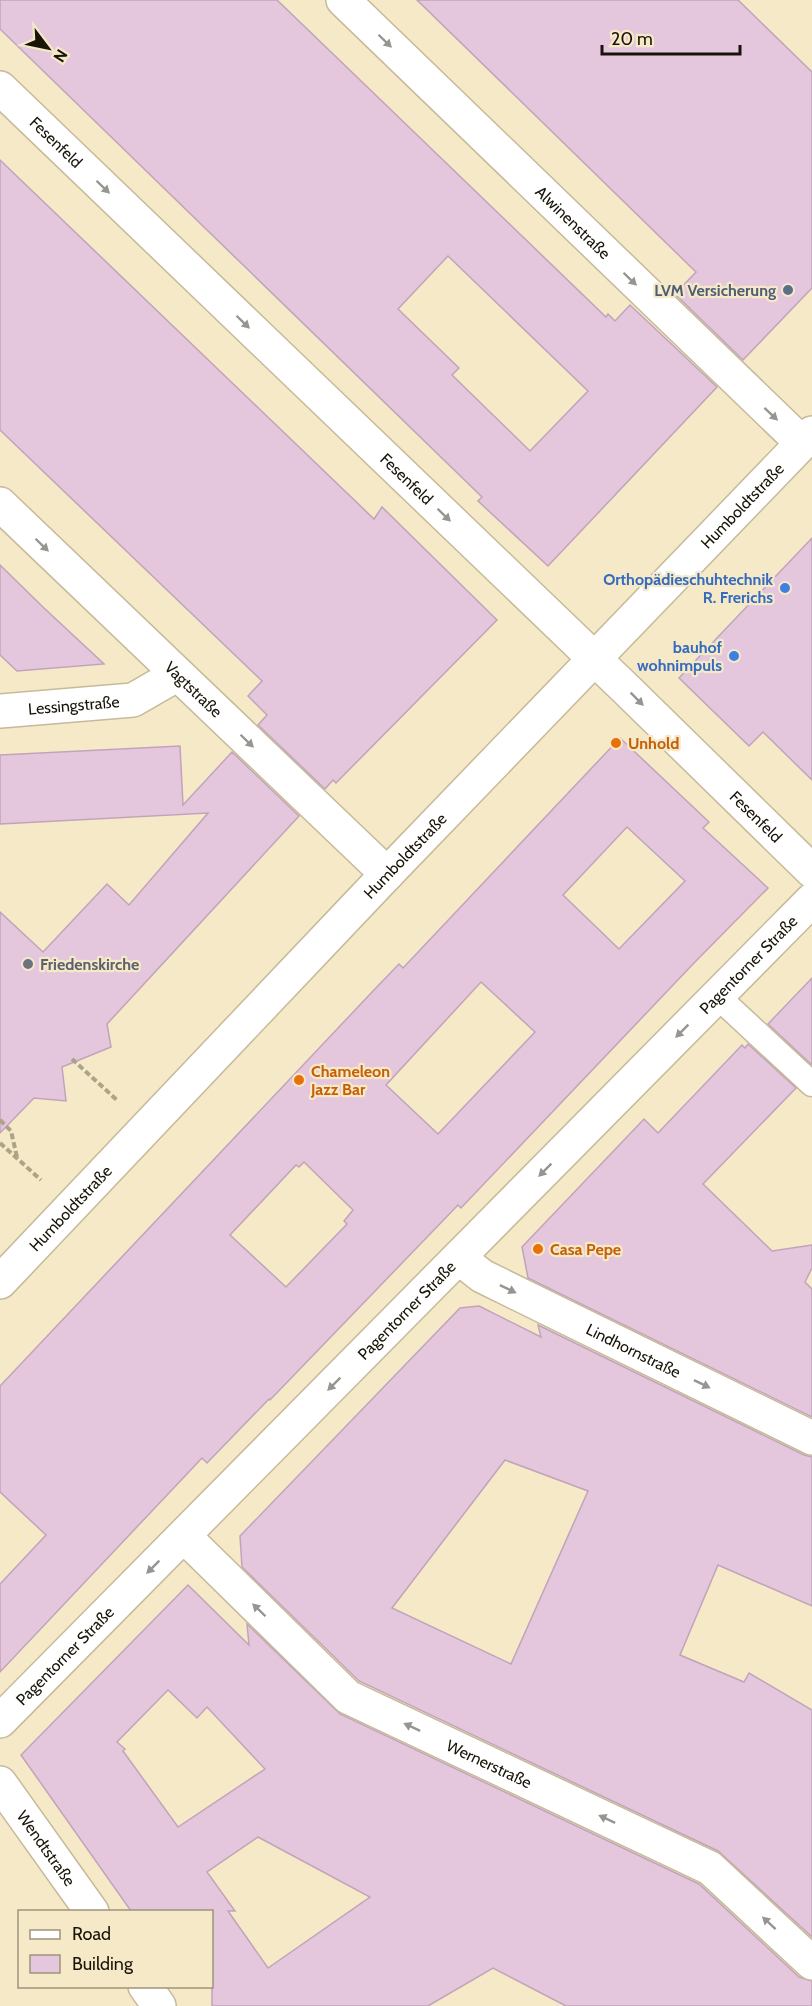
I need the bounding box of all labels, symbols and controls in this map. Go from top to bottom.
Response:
north arrow [18,18,78,78]
scale bar [602,18,740,56]
text: 20 m [611,28,653,50]
one-way arrow [377,33,391,47]
text: N [49,46,71,66]
street label: Fesenfeld [26,113,86,172]
one-way arrow [95,179,109,193]
street label: Alwinenstraße [532,182,614,263]
one-way arrow [623,271,637,285]
place label: LVM Versicherung [654,281,776,300]
marker: LVM Versicherung [781,283,795,297]
one-way arrow [236,315,251,329]
one-way arrow [763,407,778,421]
street label: Fesenfeld [376,449,437,509]
street label: Humboldtstraße [697,459,788,553]
one-way arrow [437,508,451,522]
one-way arrow [35,537,49,551]
place label: Orthopädieschuhtechnik R. Frerichs [603,570,773,607]
marker: Orthopädieschuhtechnik R. Frerichs [778,581,792,595]
place label: bauhof wohnimpuls [637,638,723,675]
marker: bauhof wohnimpuls [727,649,741,663]
street label: Vagtstraße [161,658,226,721]
street label: Lessingstraße [27,692,120,719]
one-way arrow [630,692,644,706]
one-way arrow [240,734,255,748]
place label: Unhold [628,734,679,753]
marker: Unhold [609,736,623,750]
street label: Fesenfeld [726,787,786,846]
street label: Humboldtstraße [360,809,451,903]
street label: Pagentorner Straße [696,912,801,1018]
place label: Friedenskirche [40,955,139,974]
marker: Friedenskirche [21,957,35,971]
one-way arrow [675,1024,689,1039]
place label: Chameleon Jazz Bar [310,1062,390,1099]
marker: Chameleon Jazz Bar [292,1073,306,1087]
street label: Humboldtstraße [25,1161,116,1255]
one-way arrow [539,1163,553,1177]
place label: Casa Pepe [550,1240,621,1259]
marker: Casa Pepe [531,1242,545,1256]
street label: Pagentorner Straße [354,1257,460,1364]
one-way arrow [500,1284,517,1293]
street label: Lindhornstraße [583,1320,684,1382]
one-way arrow [328,1376,342,1390]
one-way arrow [694,1379,711,1388]
one-way arrow [146,1560,160,1574]
street label: Pagentorner Straße [12,1603,118,1709]
one-way arrow [252,1603,267,1617]
one-way arrow [403,1723,420,1732]
street label: Wernerstraße [443,1736,535,1792]
street label: Wendtstraße [13,1807,79,1890]
one-way arrow [599,1815,616,1824]
legend [18,1910,213,1988]
one-way arrow [762,1916,777,1930]
text: Road [72,1923,111,1945]
text: Building [72,1953,134,1975]

